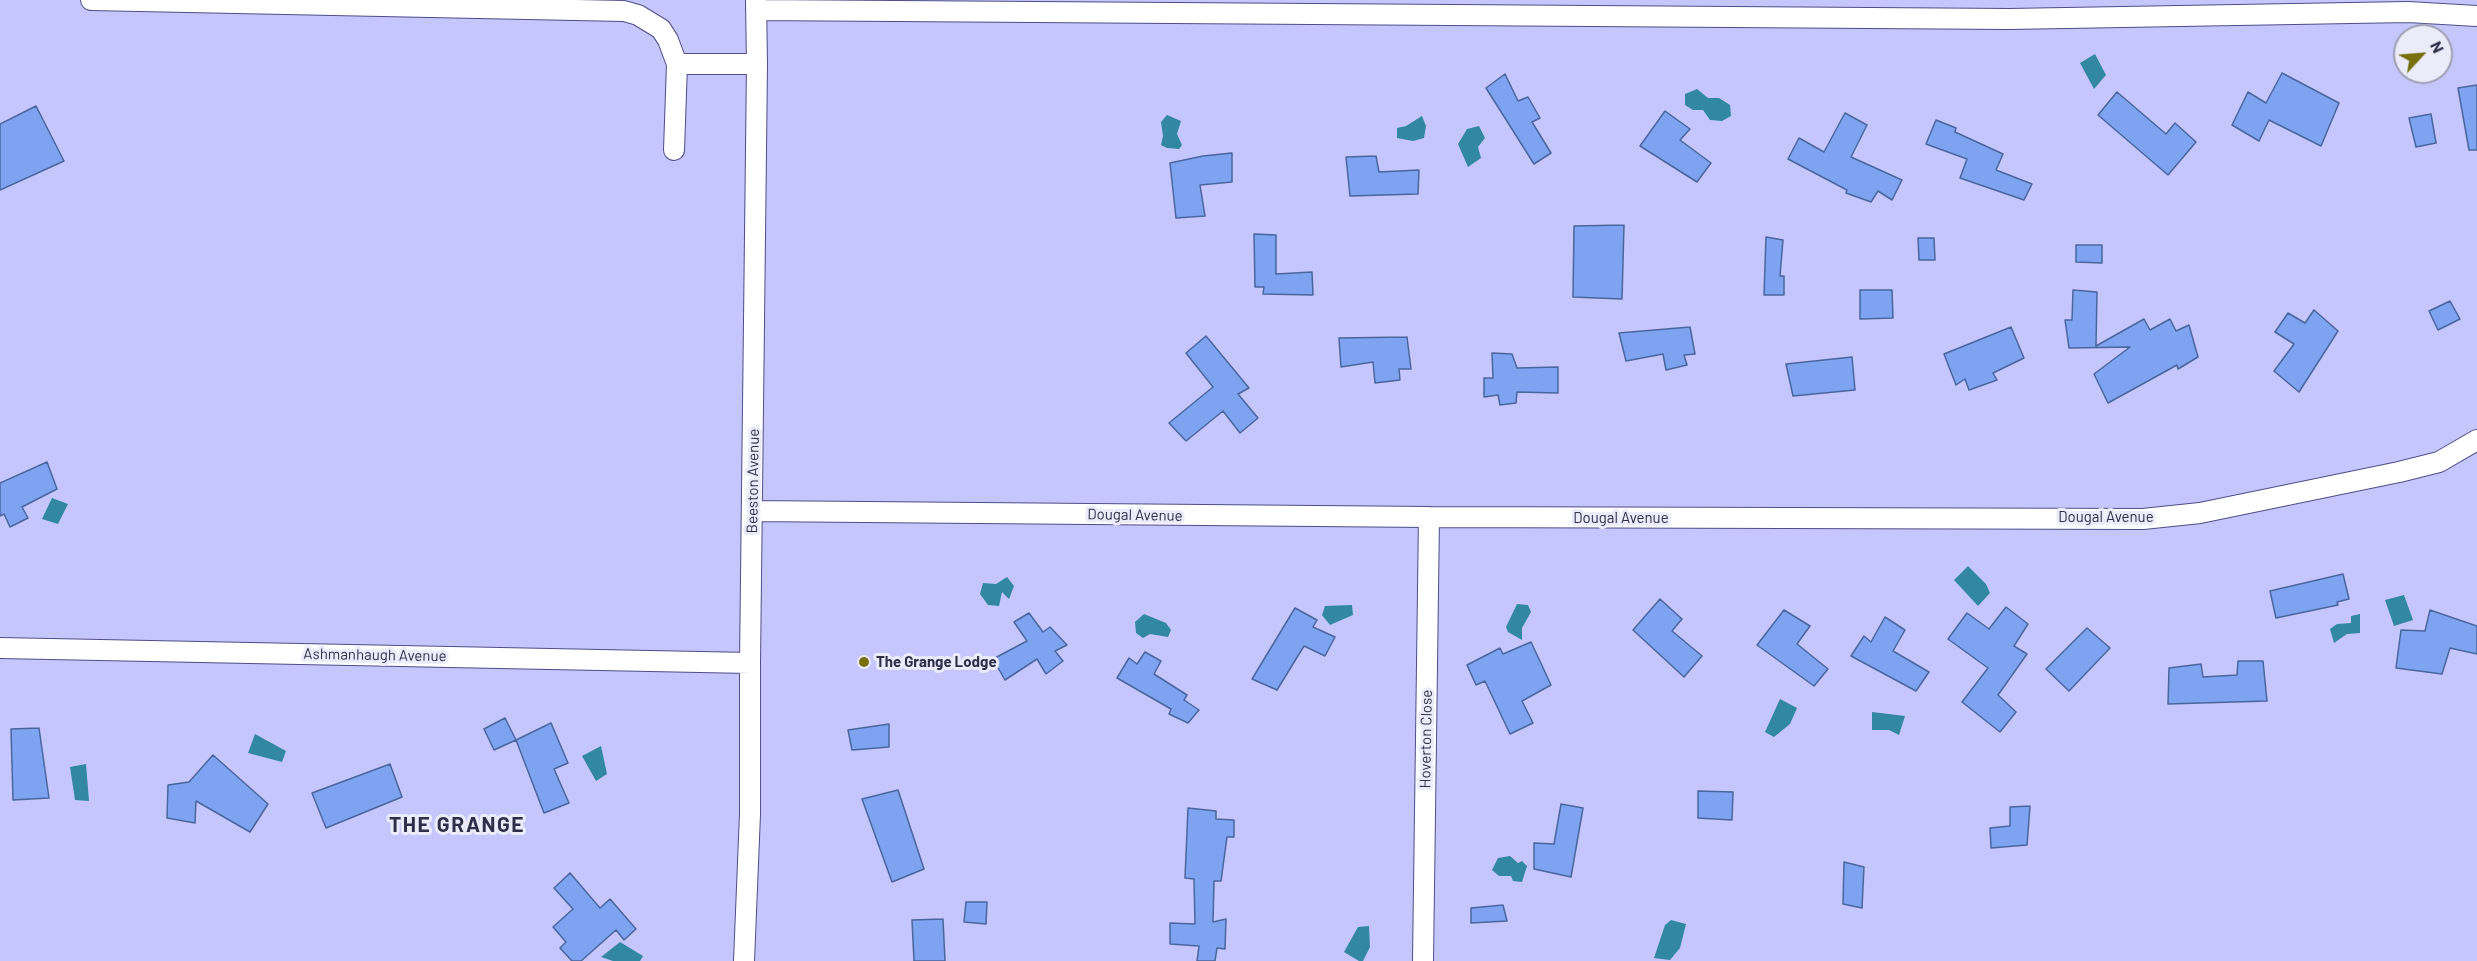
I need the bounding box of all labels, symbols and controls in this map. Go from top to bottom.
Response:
north arrow [2393,24,2453,84]
text: N [2427,38,2449,56]
street label: Beeston Avenue [743,429,763,533]
street label: Dougal Avenue [1087,505,1183,525]
street label: Dougal Avenue [2058,508,2154,526]
street label: Dougal Avenue [1573,509,1669,527]
street label: Ashmanhaugh Avenue [303,645,447,665]
place label: The Grange Lodge [876,653,997,671]
marker: The Grange Lodge [857,655,871,669]
street label: Hoverton Close [1416,690,1436,788]
district label: THE GRANGE [389,812,525,838]

